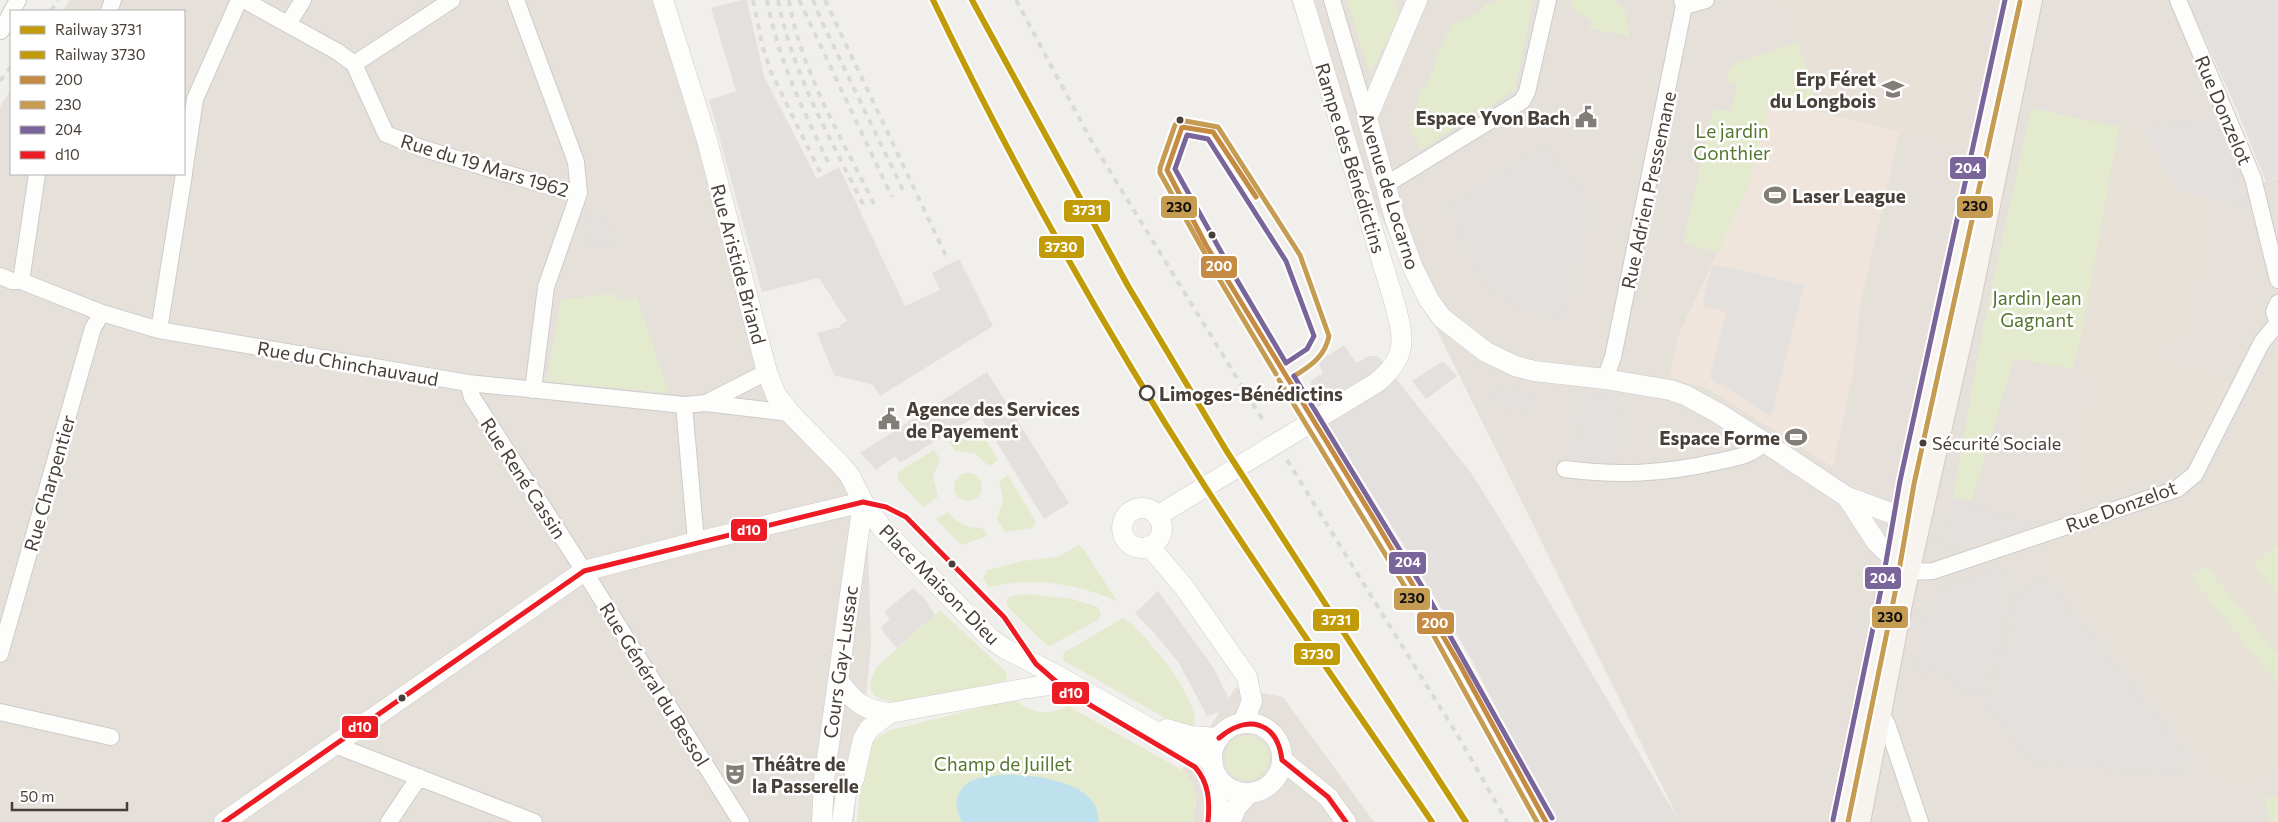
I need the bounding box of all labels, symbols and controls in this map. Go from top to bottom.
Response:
legend [10,10,185,175]
text: Railway 3731 [55,20,142,38]
text: Railway 3730 [55,45,145,63]
street label: Rue Donzelot [2191,52,2257,168]
street label: Rampe des Bénédictins [1311,60,1391,256]
place label: Erp Féret du Longbois [1770,67,1876,112]
text: 200 [55,70,83,88]
school or university icon: Erp Féret du Longbois [1880,76,1906,102]
street label: Rue Adrien Pressemane [1616,89,1680,291]
text: 230 [55,95,82,113]
public building icon: Espace Yvon Bach [1573,104,1599,130]
place label: Espace Yvon Bach [1416,106,1570,129]
street label: Avenue de Locarno [1355,110,1425,272]
unlabelled marker [1175,115,1185,125]
park label: Le jardin Gonthier [1693,119,1771,164]
text: 204 [55,120,82,138]
street label: Rue du 19 Mars 1962 [398,128,572,202]
text: d10 [55,145,80,163]
line badge: 204 [1949,156,1987,180]
text: 204 [1955,159,1981,176]
street label: Rue Aristide Briand [707,181,771,347]
sports icon: Laser League [1762,182,1788,208]
place label: Laser League [1792,184,1906,207]
line badge: 230 [1160,195,1198,219]
line badge: 230 [1956,195,1994,219]
text: 230 [1962,197,1988,214]
text: 230 [1166,198,1192,215]
line badge: 3731 [1063,199,1111,223]
text: 3731 [1072,201,1102,218]
unlabelled marker [1207,230,1217,240]
line badge: 3730 [1038,235,1085,259]
text: 3730 [1044,238,1078,255]
line badge: 200 [1200,255,1238,279]
text: 200 [1206,257,1232,274]
park label: Jardin Jean Gagnant [1992,286,2082,331]
street label: Rue du Chinchauvaud [256,336,440,390]
place label: Limoges-Bénédictins [1159,382,1343,405]
marker: Limoges-Bénédictins [1139,385,1155,401]
place label: Agence des Services de Payement [906,397,1080,442]
public building icon: Agence des Services de Payement [876,406,902,432]
street label: Rue Charpentier [19,412,80,554]
street label: Rue René Cassin [476,413,572,543]
sports icon: Espace Forme [1783,424,1809,450]
place label: Espace Forme [1659,426,1780,449]
place label: Sécurité Sociale [1932,432,2061,454]
marker: Sécurité Sociale [1918,438,1928,448]
street label: Rue Donzelot [2062,475,2180,537]
line badge: d10 [730,518,768,542]
street label: Place Maison-Dieu [875,519,1005,649]
text: d10 [737,521,761,538]
line badge: 204 [1388,551,1427,575]
text: 204 [1395,553,1421,570]
unlabelled marker [947,559,957,569]
line badge: 204 [1864,566,1902,590]
text: 204 [1870,569,1896,586]
street label: Cours Gay-Lussac [818,584,862,740]
line badge: 230 [1393,587,1431,611]
text: 230 [1399,589,1425,606]
street label: Rue Général du Bessol [595,598,715,770]
line badge: 230 [1871,605,1909,629]
line badge: 3731 [1312,608,1360,632]
text: 230 [1877,608,1903,625]
text: 3731 [1321,611,1351,628]
line badge: 200 [1416,611,1455,635]
text: 200 [1422,614,1448,631]
line badge: 3730 [1293,642,1341,666]
text: 3730 [1300,645,1334,662]
line badge: d10 [1051,681,1090,705]
text: d10 [1059,684,1083,701]
unlabelled marker [397,693,407,703]
line badge: d10 [341,715,379,739]
text: d10 [348,718,372,735]
place label: Théâtre de la Passerelle [752,752,859,797]
park label: Champ de Juillet [934,752,1072,775]
theatre icon: Théâtre de la Passerelle [722,761,748,787]
scale bar [12,780,128,812]
text: 50 m [20,787,54,805]

